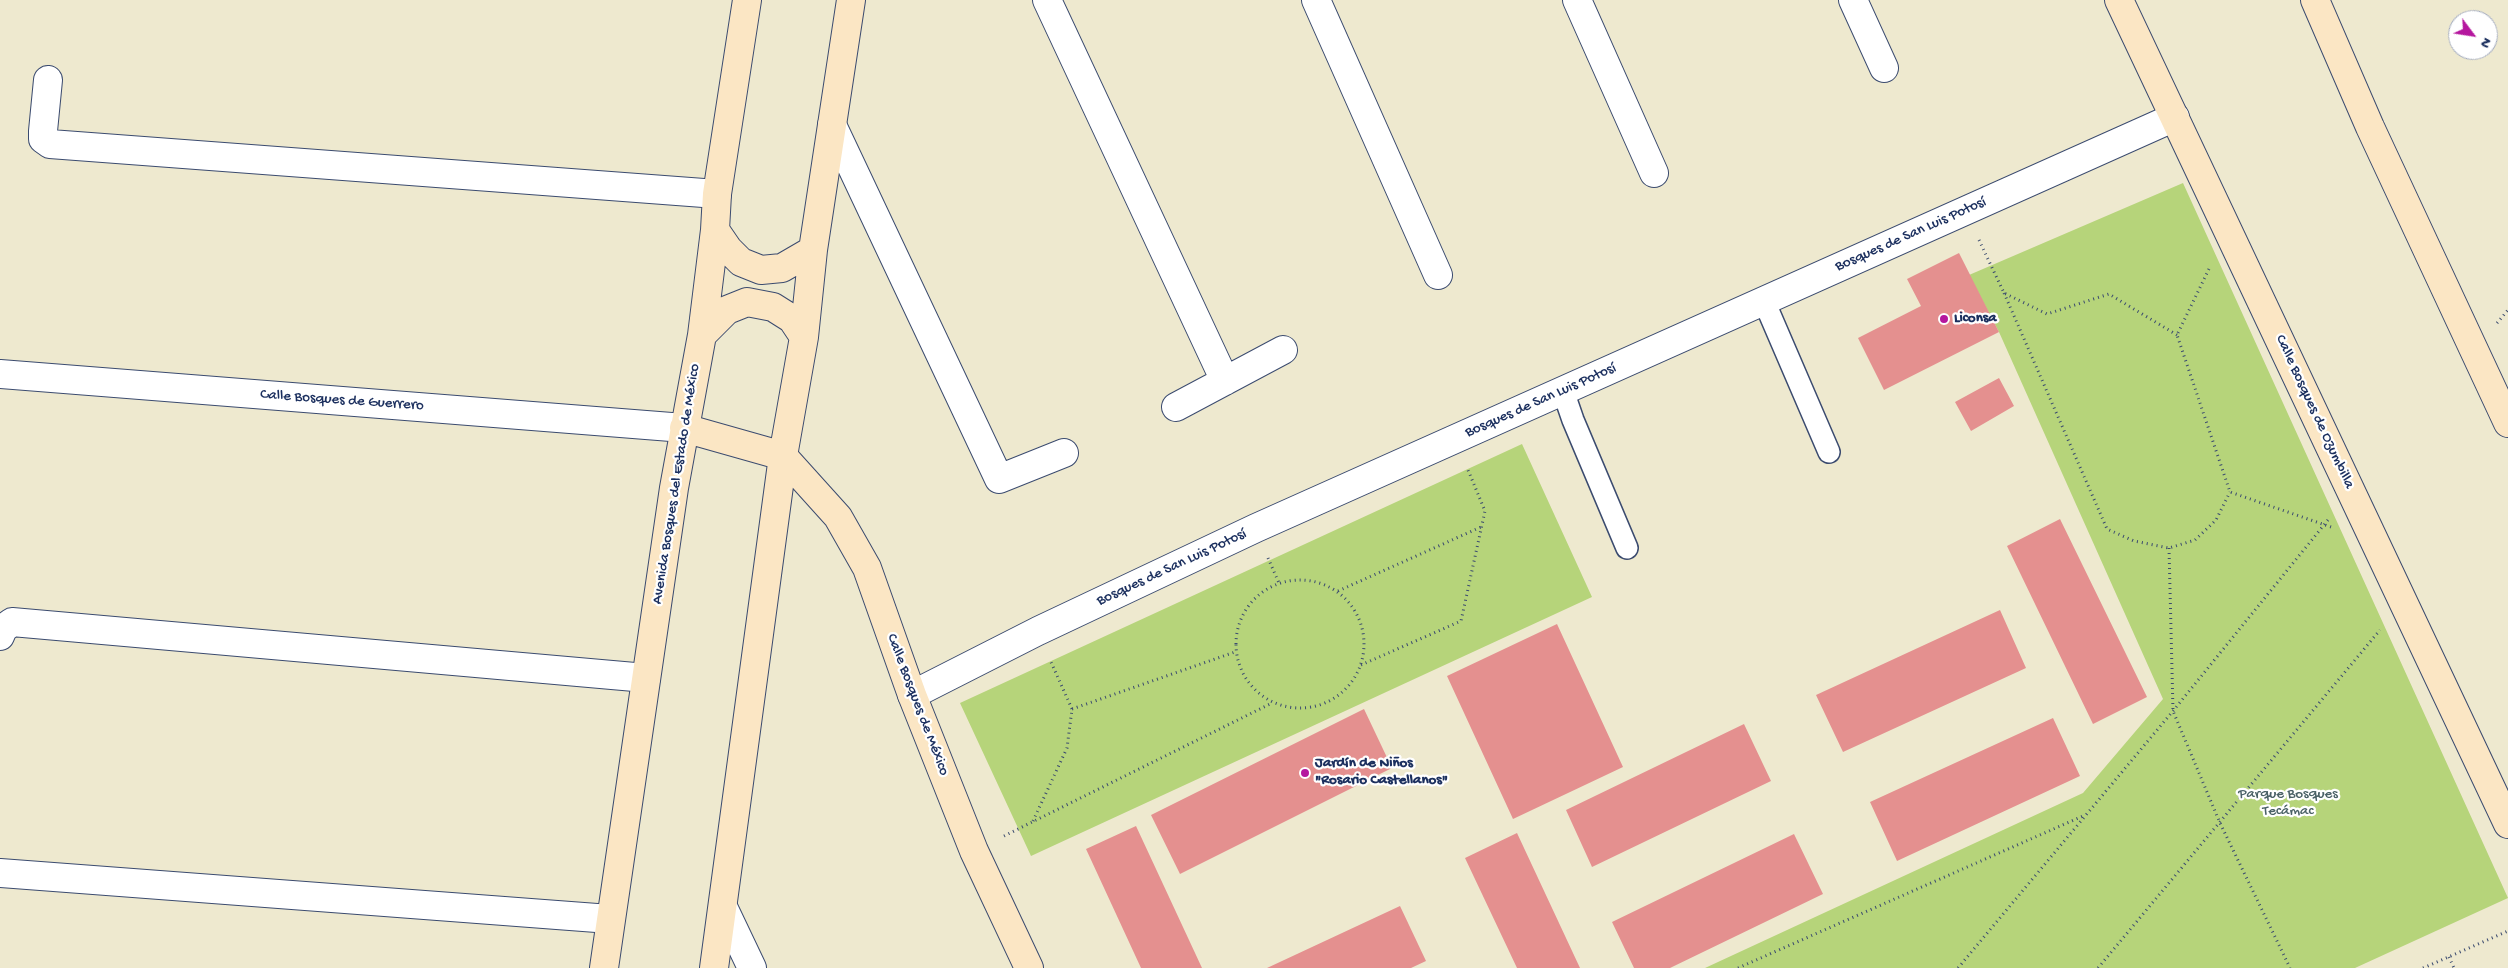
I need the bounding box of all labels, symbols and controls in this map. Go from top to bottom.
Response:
north arrow [2448,10,2498,60]
text: N [2476,34,2495,51]
street label: Bosques de San Luis Potosí [1833,194,1989,276]
place label: Liconsa [1954,310,1997,328]
marker: Liconsa [1938,313,1950,325]
street label: Calle Bosques de Ozumbilla [2270,332,2358,492]
street label: Bosques de San Luis Potosí [1463,360,1619,442]
street label: Avenida Bosques del Estado de México [649,363,705,605]
street label: Calle Bosques de Guerrero [260,386,424,416]
street label: Bosques de San Luis Potosí [1094,525,1250,611]
street label: Calle Bosques de México [882,632,952,778]
place label: Jardín de Niños "Rosario Castellanos" [1315,755,1448,790]
marker: Jardín de Niños "Rosario Castellanos" [1299,767,1311,779]
park label: Parque Bosques Tecámac [2238,786,2338,821]

